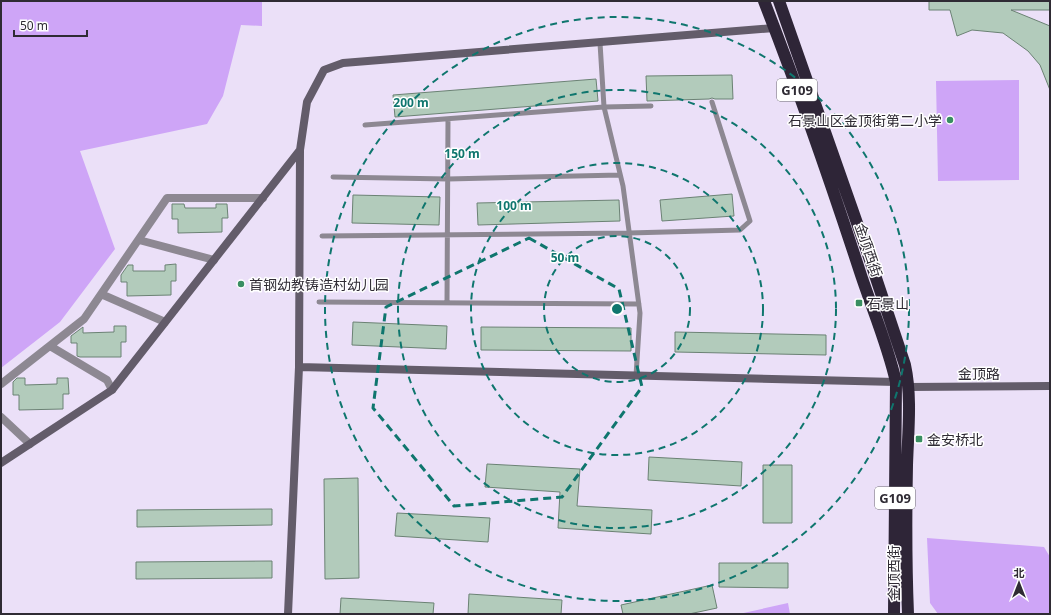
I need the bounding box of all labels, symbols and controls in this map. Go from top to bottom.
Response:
scale bar [14,12,87,38]
text: 50 m [20,17,48,34]
road number: G109 [777,79,817,101]
text: 200 m [393,94,429,111]
place label: 石景山区金顶街第二小学 [788,111,942,130]
marker: 石景山区金顶街第二小学 [945,115,955,125]
text: 150 m [444,145,480,162]
text: 100 m [496,197,532,214]
street label: 金顶西街 [851,220,887,280]
text: 50 m [551,249,579,266]
place label: 首钢幼教铸造村幼儿园 [249,275,389,294]
marker: 首钢幼教铸造村幼儿园 [236,279,246,289]
place label: 石景山 [867,294,909,313]
marker: 石景山 [854,298,864,308]
centre of rings [610,302,624,316]
street label: 金顶路 [958,364,1000,383]
place label: 金安桥北 [927,430,983,449]
marker: 金安桥北 [914,434,924,444]
road number: G109 [875,487,915,509]
street label: 金顶西街 [884,545,903,601]
north arrow [999,563,1039,603]
text: 北 [1014,565,1025,580]

